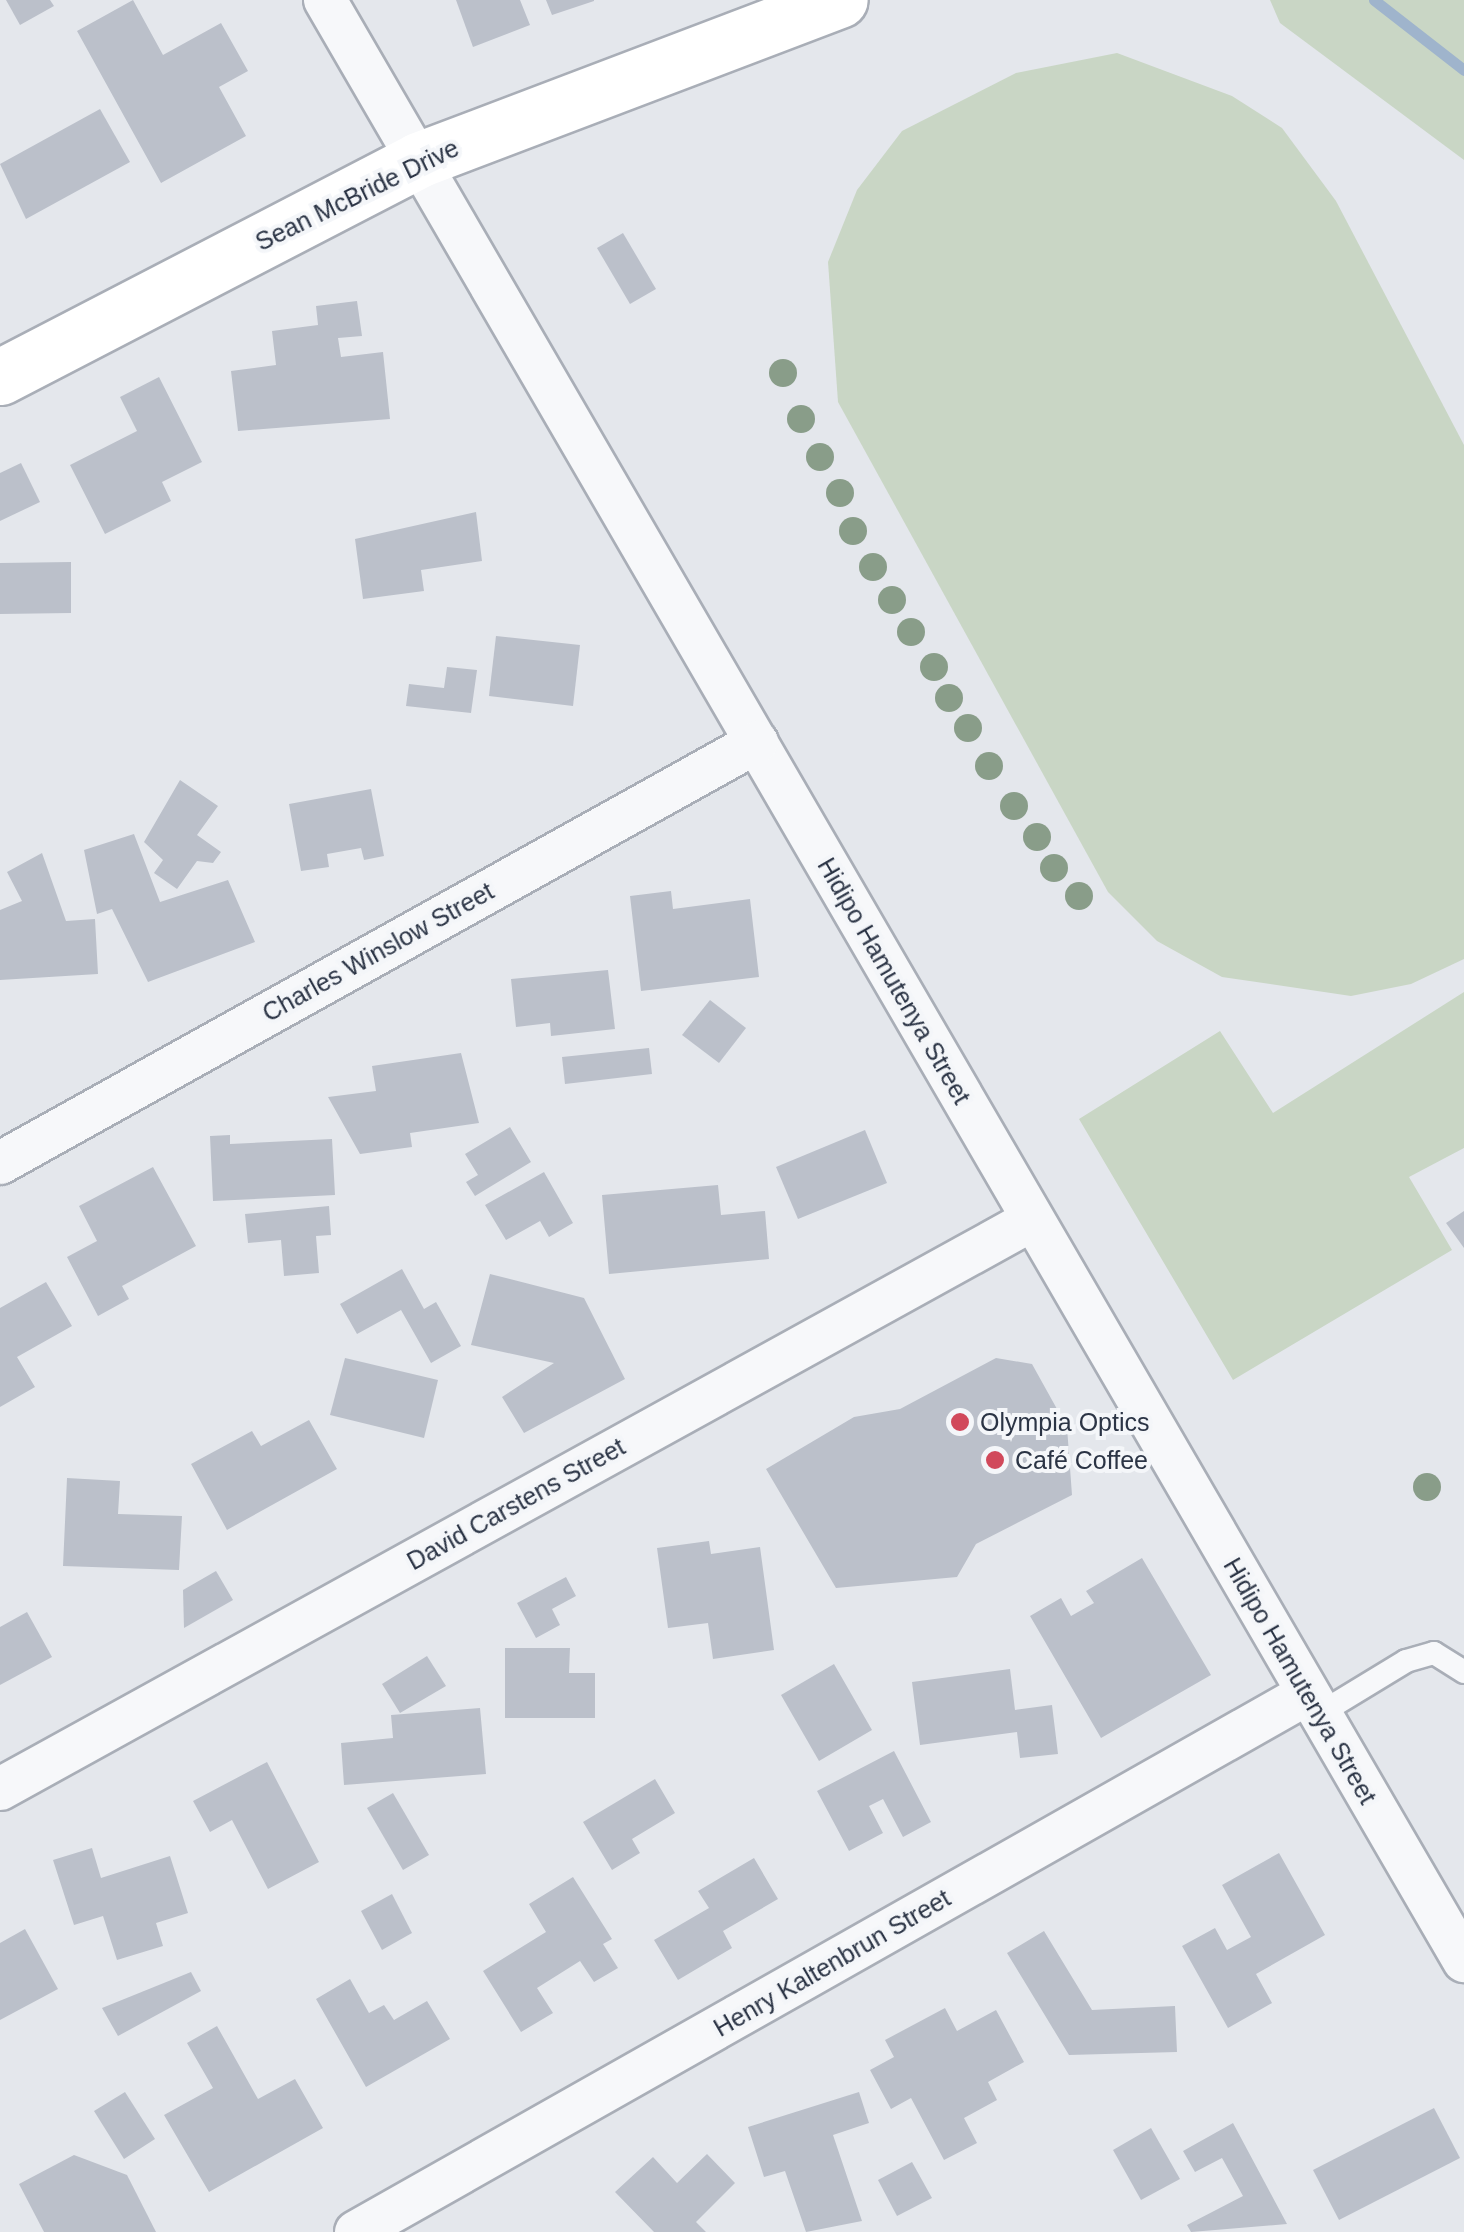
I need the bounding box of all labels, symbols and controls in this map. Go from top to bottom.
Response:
street label: Sean McBride Drive [251,133,463,257]
street label: Hidipo Hamutenya Street [811,853,977,1109]
street label: Charles Winslow Street [257,876,499,1028]
place label: Olympia Optics [980,1407,1149,1437]
marker: Olympia Optics [949,1411,971,1433]
street label: David Carstens Street [402,1432,630,1576]
place label: Café Coffee [1015,1445,1148,1475]
marker: Café Coffee [984,1449,1006,1471]
street label: Hidipo Hamutenya Street [1217,1553,1383,1809]
street label: Henry Kaltenbrun Street [708,1883,956,2043]

